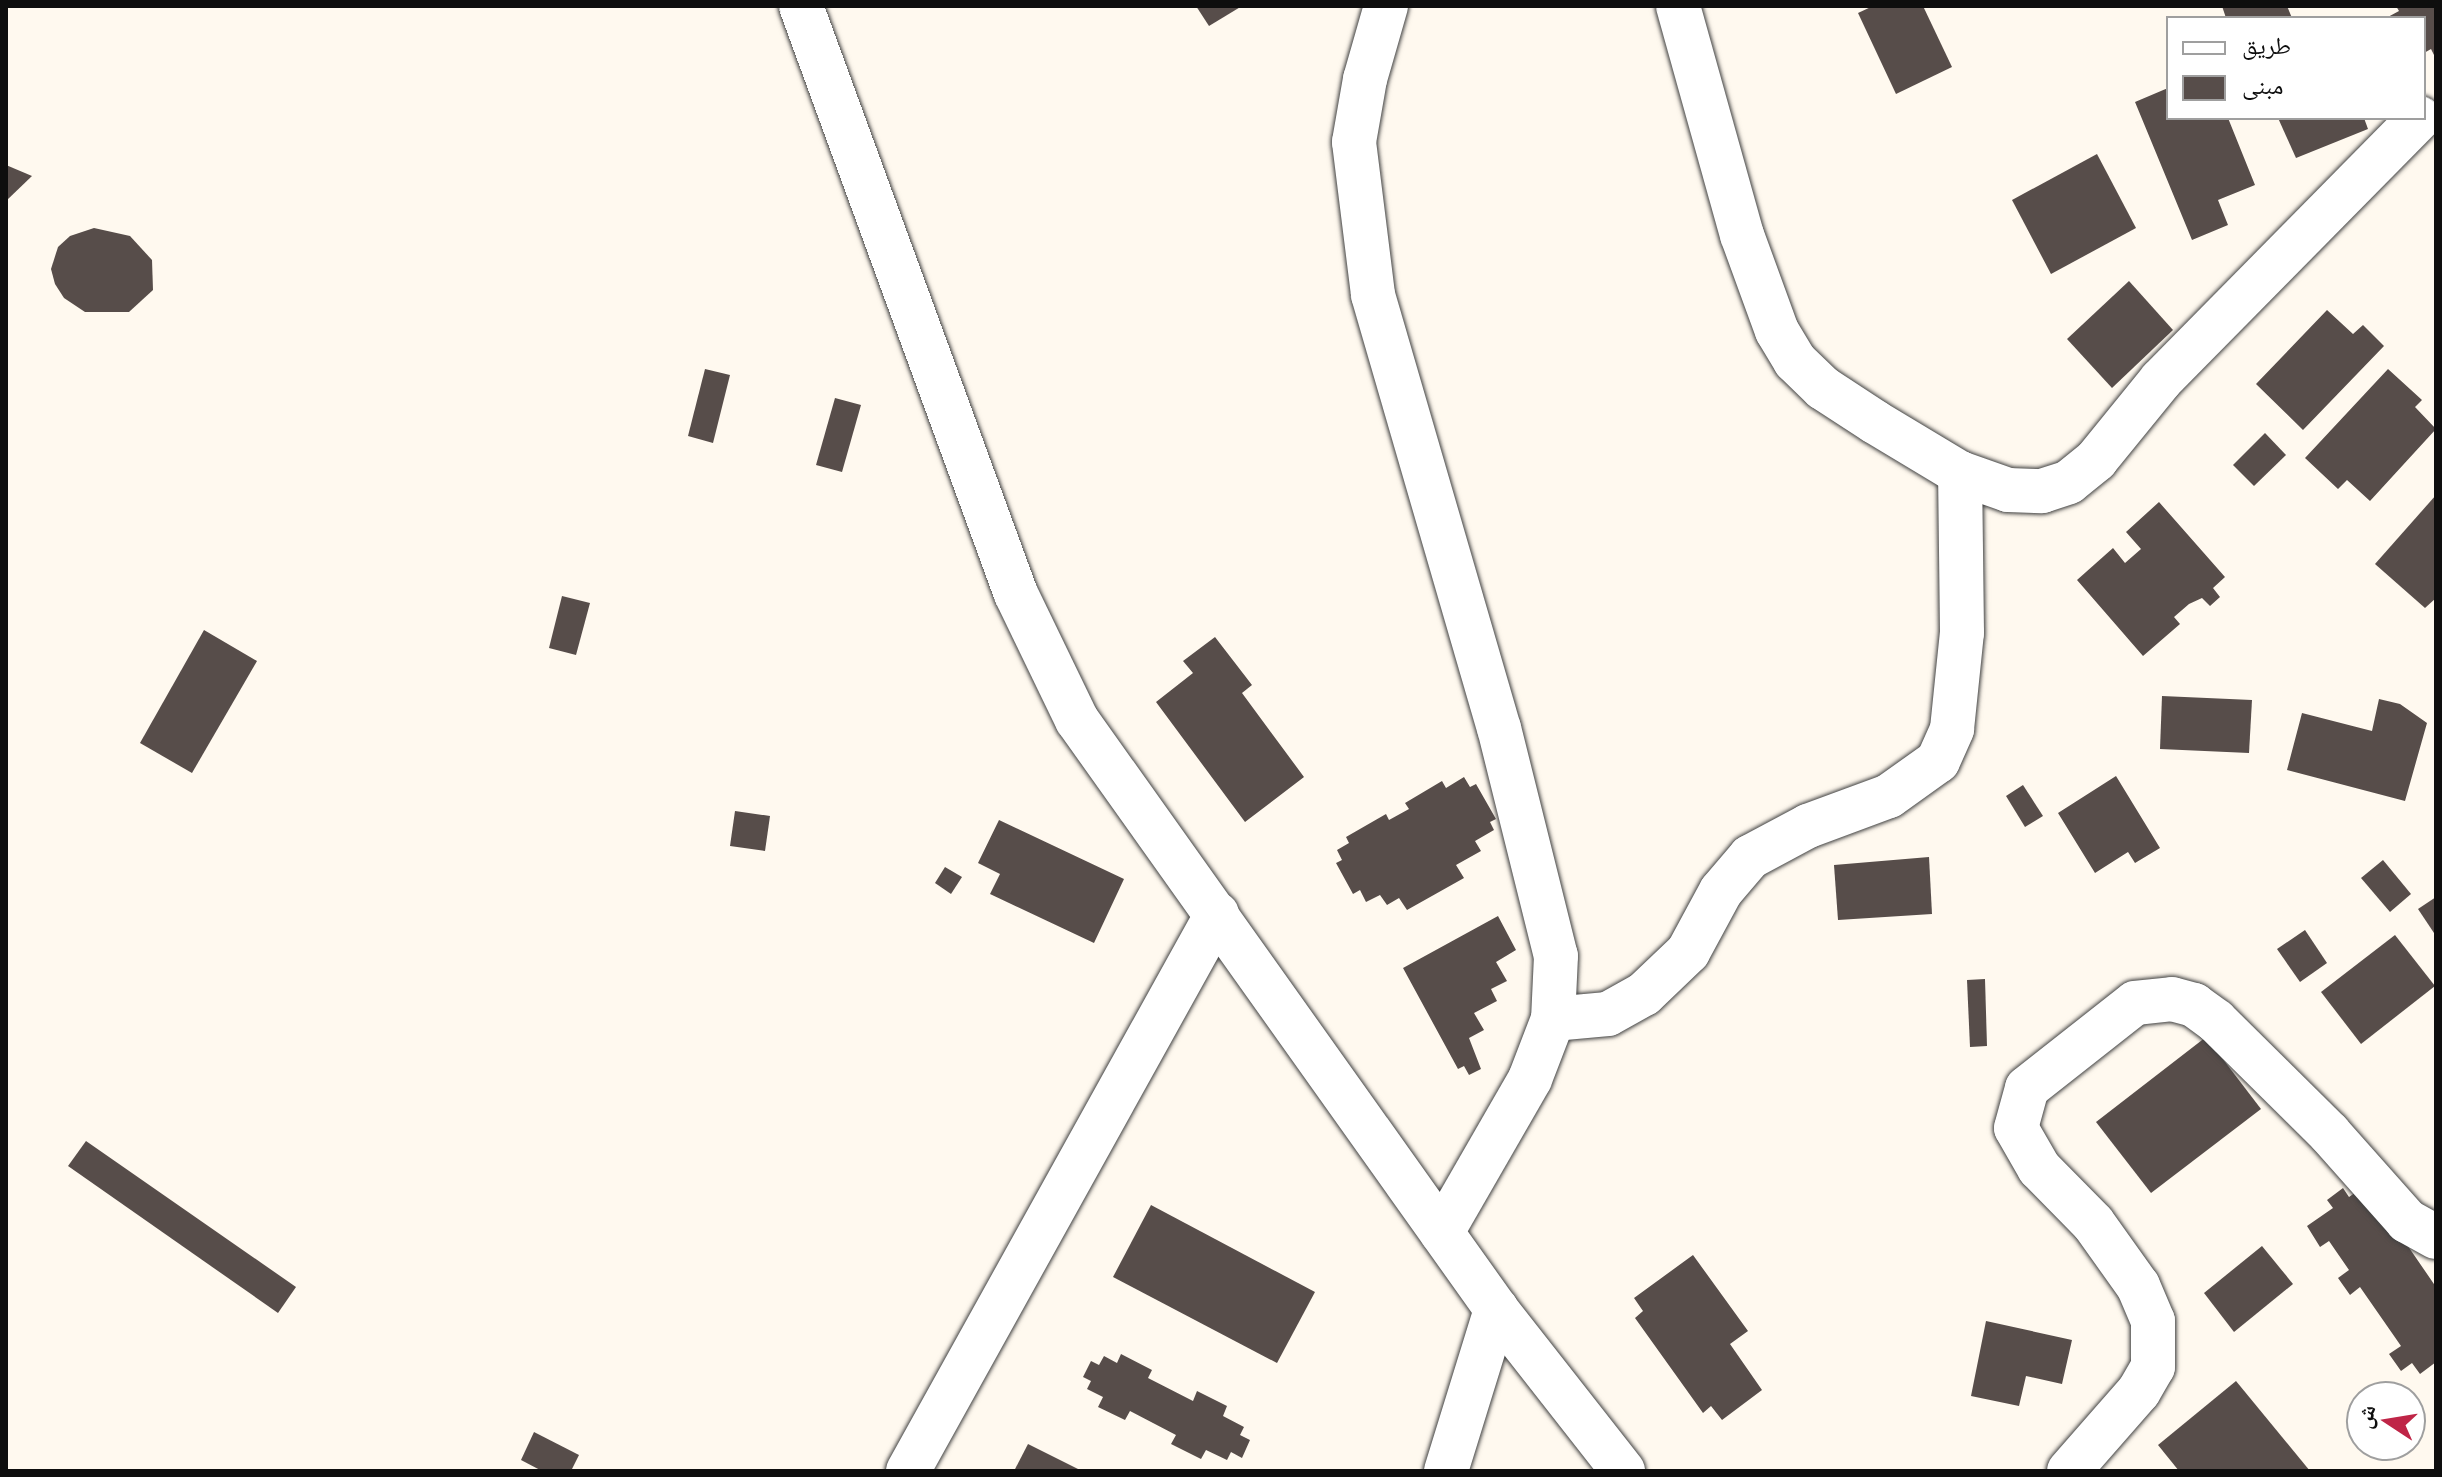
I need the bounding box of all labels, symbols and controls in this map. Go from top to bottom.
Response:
legend [2166,16,2426,120]
text: طريق [2242,28,2291,61]
text: مبنى [2242,68,2283,101]
north arrow [2346,1381,2426,1461]
text: ش [2347,1402,2382,1431]

